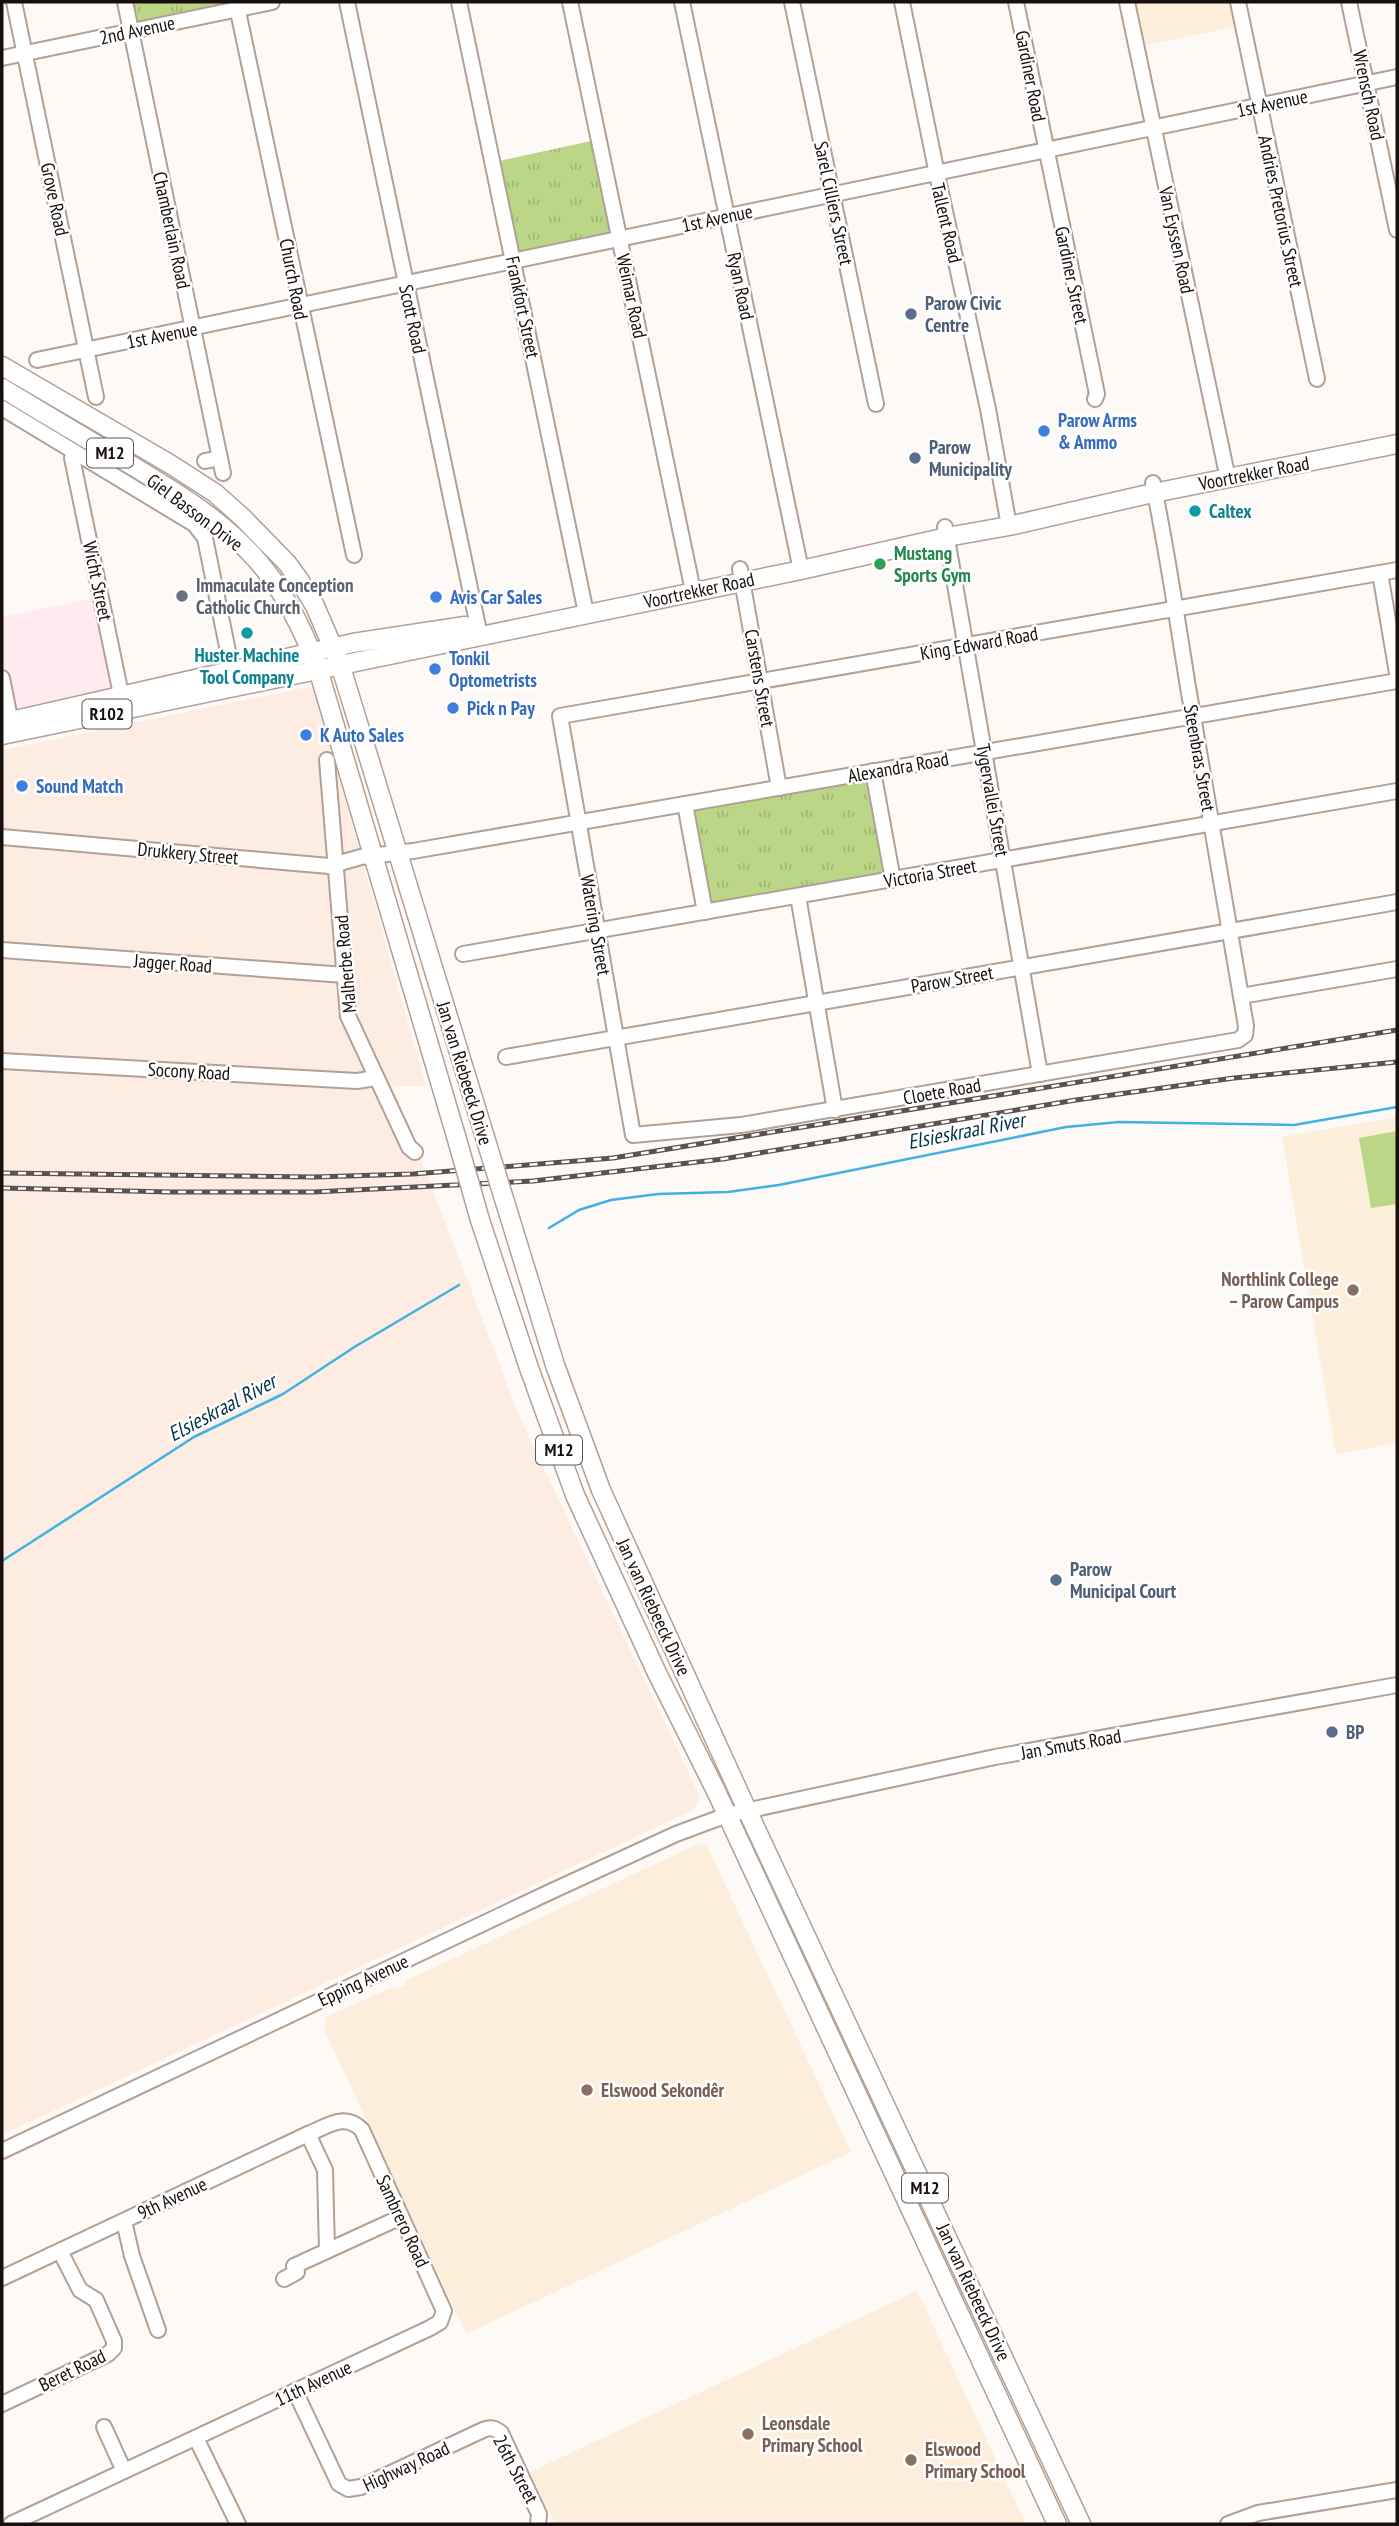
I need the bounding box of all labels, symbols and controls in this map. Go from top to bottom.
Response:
street label: 2nd Avenue [97,10,177,50]
street label: Gardiner Road [1010,28,1052,124]
street label: Wrensch Road [1348,48,1390,142]
street label: 1st Avenue [1234,84,1310,122]
street label: Andries Pretorius Street [1253,133,1309,290]
street label: Sarel Cilliers Street [809,139,859,268]
street label: Grove Road [36,160,74,238]
street label: Chamberlain Road [148,169,196,291]
street label: Tallent Road [926,181,968,265]
street label: Van Eyssen Road [1154,183,1200,296]
street label: 1st Avenue [679,199,755,237]
street label: Gardiner Street [1050,224,1094,327]
street label: Church Road [274,236,314,322]
street label: Ryan Road [722,250,760,322]
street label: Weimar Road [611,252,653,340]
street label: Frankfort Street [500,254,546,361]
street label: Scott Road [394,282,432,356]
place label: Parow Civic Centre [925,291,1002,337]
marker: Parow Civic Centre [903,306,919,322]
street label: 1st Avenue [124,316,200,354]
place label: Parow Arms & Ammo [1058,408,1137,454]
marker: Parow Arms & Ammo [1036,423,1052,439]
place label: Parow Municipality [929,435,1012,481]
road number: M12 [87,438,133,467]
marker: Parow Municipality [907,450,923,466]
street label: Voortrekker Road [1196,451,1311,496]
street label: Giel Basson Drive [142,468,248,556]
place label: Caltex [1209,499,1252,523]
marker: Caltex [1187,503,1203,519]
street label: Wicht Street [78,539,118,624]
place label: Mustang Sports Gym [894,541,971,587]
marker: Mustang Sports Gym [872,556,888,572]
street label: Voortrekker Road [641,567,756,614]
place label: Immaculate Conception Catholic Church [196,573,353,619]
place label: Avis Car Sales [449,585,543,609]
marker: Immaculate Conception Catholic Church [174,588,190,604]
marker: Avis Car Sales [428,589,444,605]
street label: King Edward Road [918,621,1040,665]
marker: Huster Machine Tool Company [239,625,255,641]
street label: Carstens Street [740,627,781,729]
place label: Huster Machine Tool Company [195,643,299,689]
place label: Tonkil Optometrists [449,646,537,692]
marker: Tonkil Optometrists [427,661,443,677]
place label: Pick n Pay [467,696,535,720]
road number: R102 [82,700,132,728]
marker: Pick n Pay [445,700,461,716]
street label: Steenbras Street [1179,703,1221,814]
place label: K Auto Sales [320,723,404,747]
marker: K Auto Sales [298,727,314,743]
street label: Tygervallei Street [971,742,1015,859]
street label: Alexandra Road [846,746,950,788]
place label: Sound Match [36,774,123,798]
marker: Sound Match [14,778,30,794]
street label: Drukkery Street [137,837,240,869]
street label: Victoria Street [881,853,979,893]
street label: Watering Street [575,873,617,978]
street label: Malherbe Road [329,914,361,1014]
street label: Jagger Road [132,948,213,978]
street label: Parow Street [909,960,996,998]
street label: Jan van Riebeeck Drive [431,997,498,1148]
street label: Socony Road [147,1057,231,1085]
street label: Cloete Road [901,1072,983,1110]
water label: Elsieskraal River [905,1105,1030,1155]
place label: Northlink College – Parow Campus [1221,1267,1339,1313]
marker: Northlink College – Parow Campus [1345,1282,1361,1298]
water label: Elsieskraal River [163,1366,283,1447]
road number: M12 [536,1436,582,1464]
street label: Jan van Riebeeck Drive [611,1534,696,1680]
place label: Parow Municipal Court [1070,1557,1177,1603]
marker: Parow Municipal Court [1048,1572,1064,1588]
place label: BP [1346,1720,1364,1744]
street label: Jan Smuts Road [1018,1723,1123,1765]
marker: BP [1324,1724,1340,1740]
street label: Epping Avenue [314,1949,412,2011]
place label: Elswood Sekondêr [601,2078,725,2102]
marker: Elswood Sekondêr [579,2082,595,2098]
street label: 9th Avenue [134,2171,211,2224]
street label: Sambrero Road [371,2171,435,2271]
road number: M12 [902,2174,948,2202]
street label: Jan van Riebeeck Drive [931,2219,1016,2365]
street label: Beret Road [35,2344,109,2396]
street label: 11th Avenue [271,2355,355,2411]
place label: Leonsdale Primary School [762,2411,863,2457]
marker: Leonsdale Primary School [740,2426,756,2442]
street label: 26th Street [488,2431,544,2508]
street label: Highway Road [359,2436,453,2496]
place label: Elswood Primary School [925,2437,1026,2483]
marker: Elswood Primary School [903,2452,919,2468]

